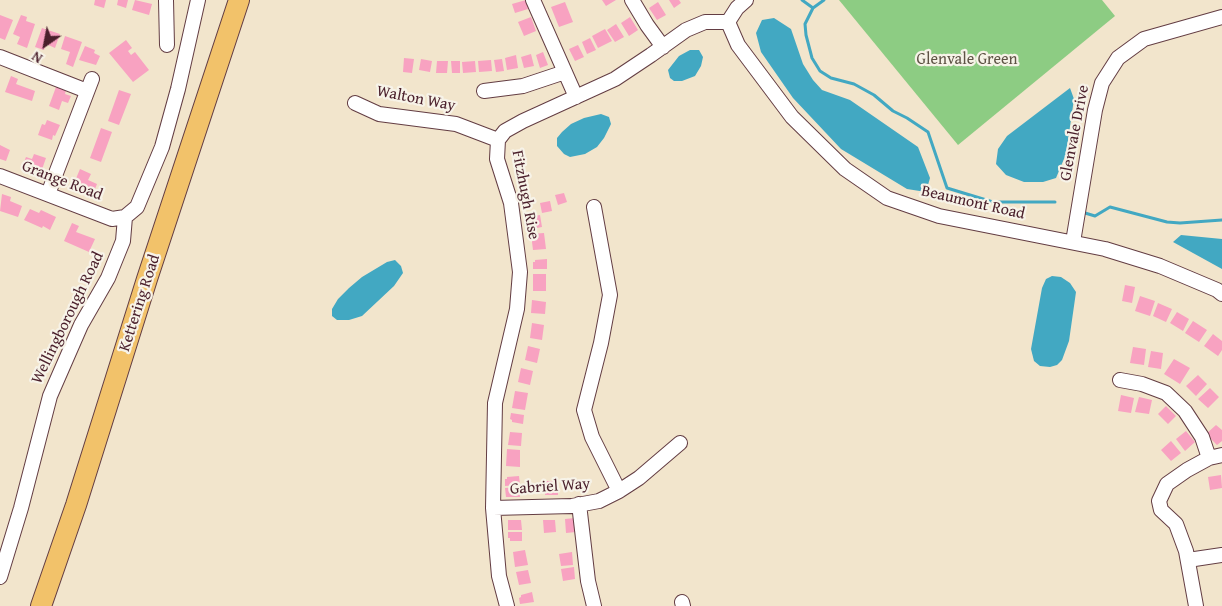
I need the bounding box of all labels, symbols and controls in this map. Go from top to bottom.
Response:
north arrow [20,20,70,70]
text: N [27,47,46,69]
park label: Glenvale Green [917,50,1017,70]
street label: Walton Way [375,82,457,116]
street label: Glenvale Drive [1056,84,1094,182]
street label: Fitzhugh Rise [507,149,543,241]
street label: Grange Road [19,157,105,205]
street label: Beaumont Road [919,182,1027,224]
street label: Wellingborough Road [28,249,108,387]
street label: Kettering Road [115,252,165,354]
street label: Gabriel Way [509,475,591,499]

